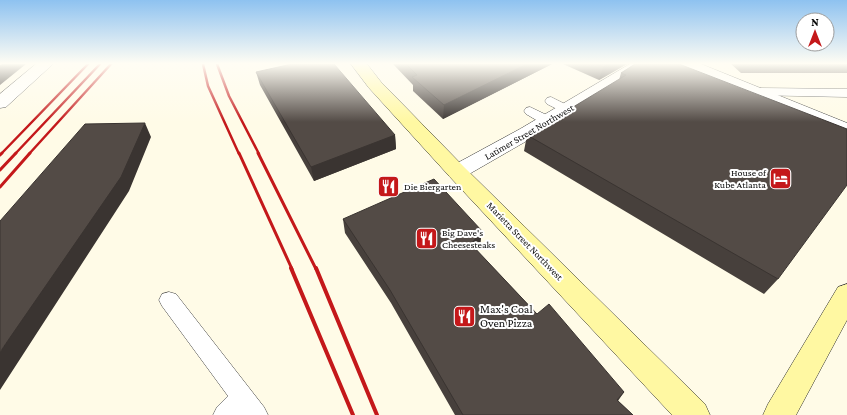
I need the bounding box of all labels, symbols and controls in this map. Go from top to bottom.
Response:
north arrow [795,12,835,52]
text: N [811,16,819,28]
street label: Latimer Street Northwest [482,102,576,162]
hotel icon: House of Kube Atlanta [768,165,794,191]
place label: House of Kube Atlanta [714,167,767,190]
restaurant icon: Die Biergarten [375,173,401,199]
place label: Die Biergarten [404,181,462,192]
street label: Marietta Street Northwest [485,200,566,283]
restaurant icon: Big Dave's Cheesesteaks [413,225,439,251]
place label: Big Dave's Cheesesteaks [442,227,495,250]
place label: Max's Coal Oven Pizza [480,302,533,330]
restaurant icon: Max's Coal Oven Pizza [451,303,477,329]

